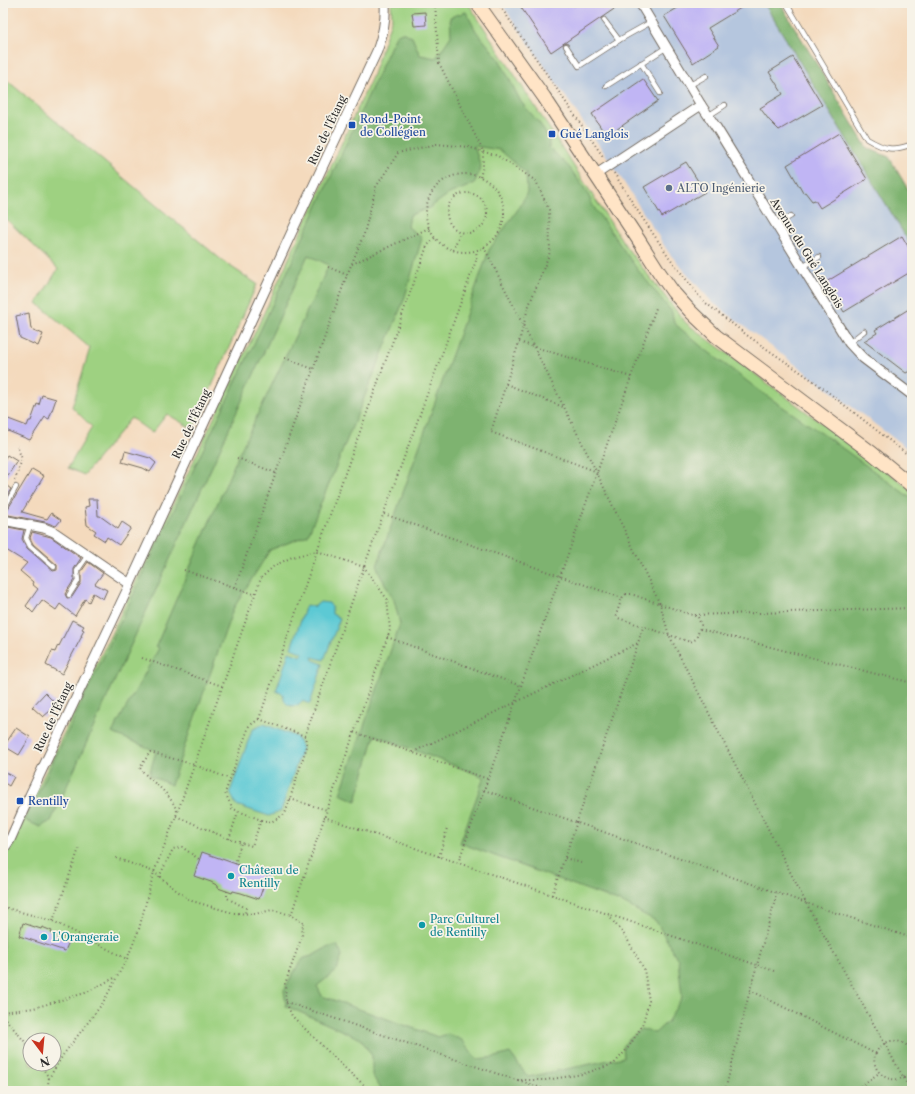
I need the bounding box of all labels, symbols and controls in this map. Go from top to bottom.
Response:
street label: Rue de l'Étang [305,93,349,167]
place label: Rond-Point de Collégien [360,112,426,139]
marker: Rond-Point de Collégien [347,120,357,130]
place label: Gué Langlois [560,127,629,141]
marker: Gué Langlois [547,129,557,139]
place label: ALTO Ingénierie [676,181,765,195]
marker: ALTO Ingénierie [664,183,674,193]
street label: Avenue du Gué Langlois [767,195,847,311]
street label: Rue de l'Étang [169,387,213,461]
street label: Rue de l'Étang [31,680,75,754]
place label: Rentilly [28,794,70,808]
marker: Rentilly [15,796,25,806]
place label: Château de Rentilly [239,863,299,890]
marker: Château de Rentilly [226,871,236,881]
place label: Parc Culturel de Rentilly [430,912,500,939]
marker: Parc Culturel de Rentilly [417,920,427,930]
place label: L'Orangeraie [52,930,119,944]
marker: L'Orangeraie [39,932,49,942]
north arrow [22,1032,62,1072]
text: N [38,1054,51,1070]

